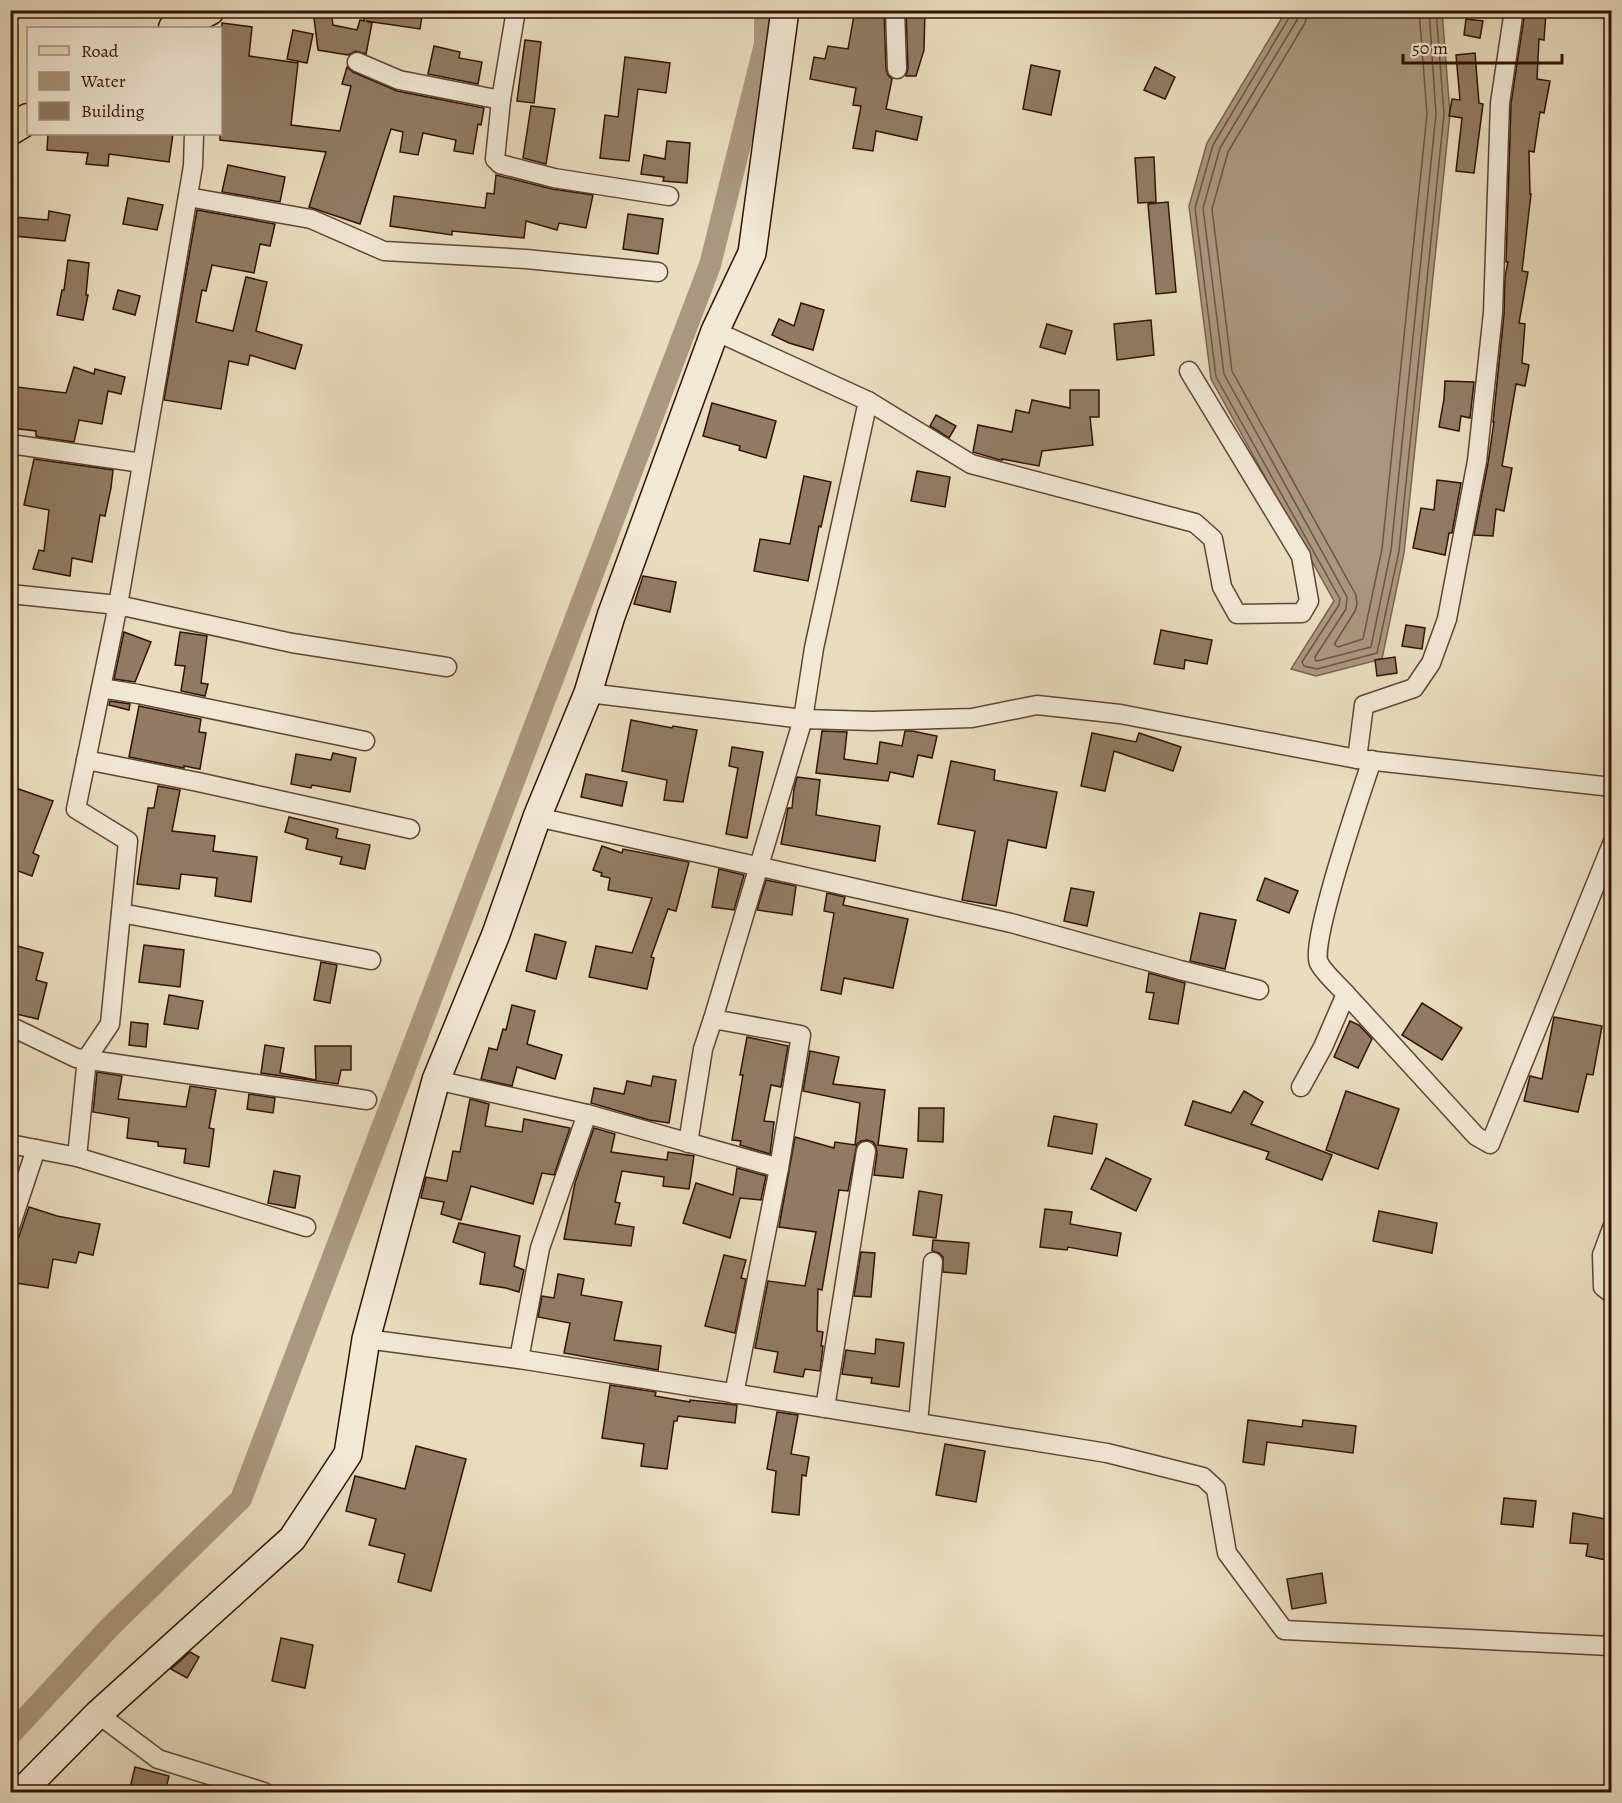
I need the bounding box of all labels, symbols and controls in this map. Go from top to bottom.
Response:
legend [27,27,222,135]
scale bar [1403,27,1562,65]
text: 50 m [1412,36,1448,60]
text: Road [81,39,119,63]
text: Water [80,69,126,93]
text: Building [81,99,145,123]

